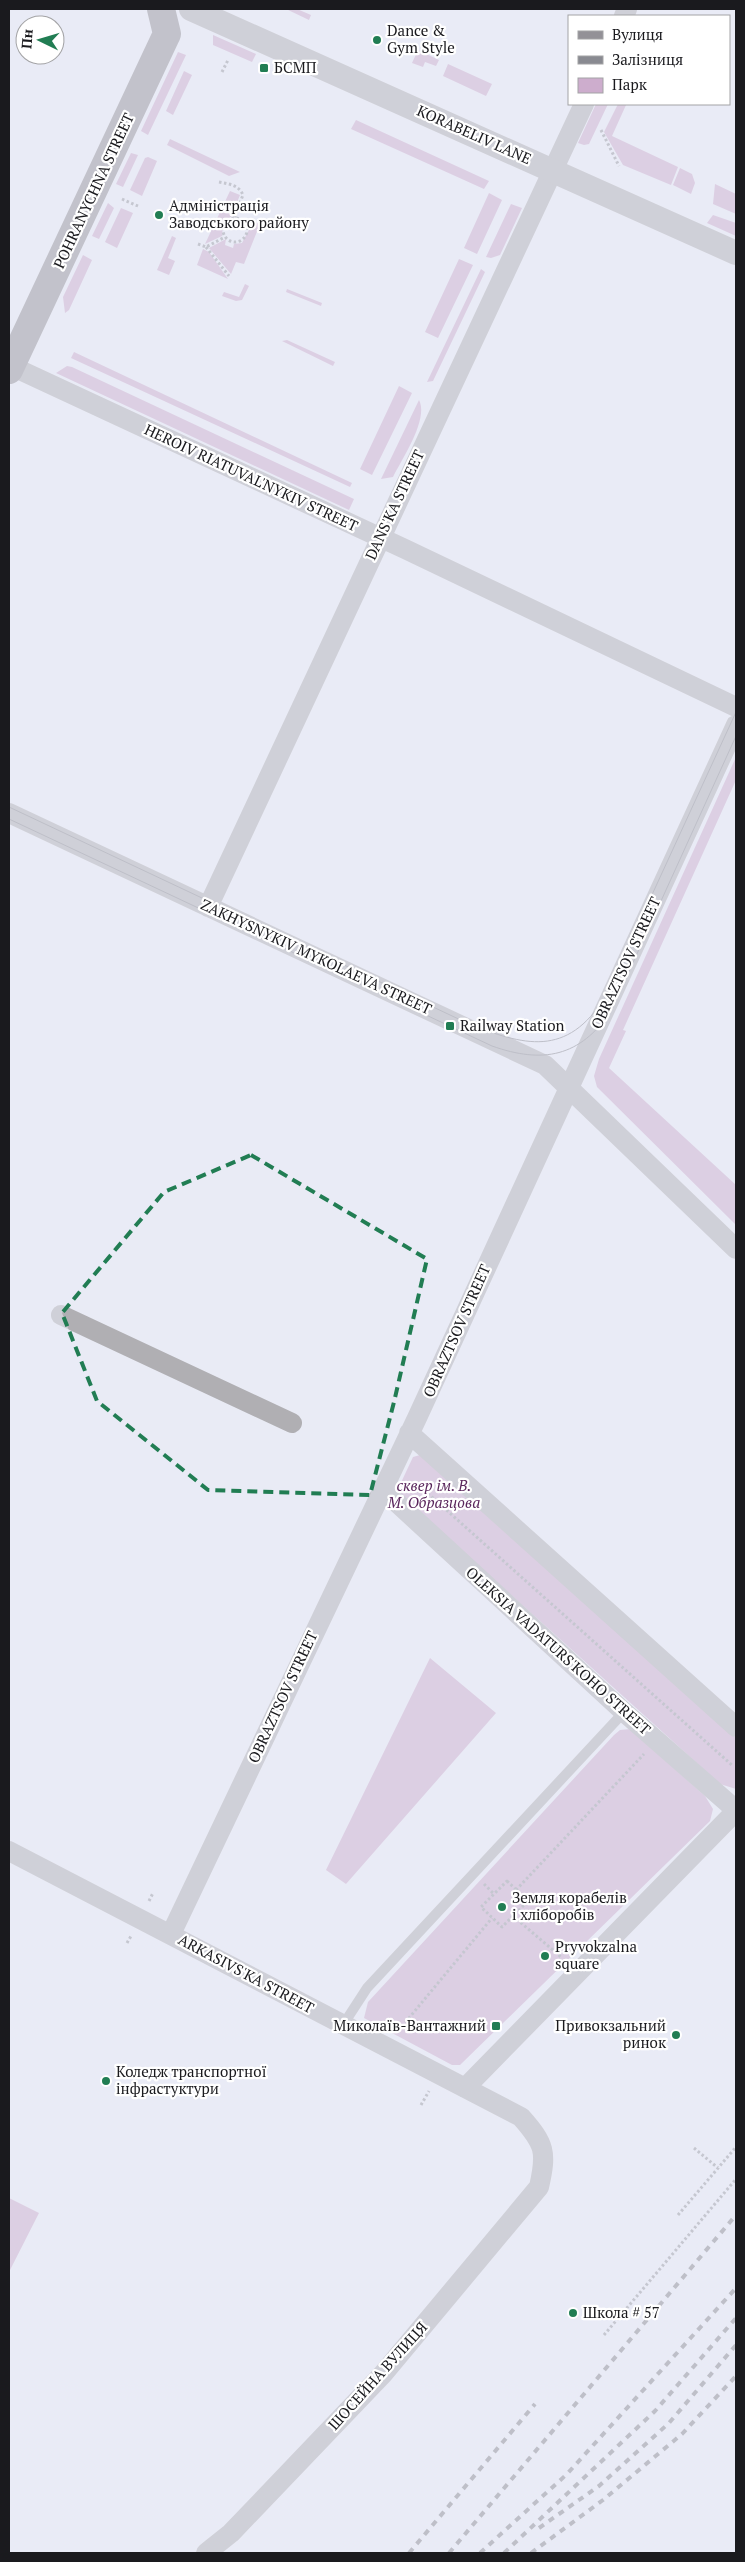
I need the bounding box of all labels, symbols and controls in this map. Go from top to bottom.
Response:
north arrow [15,15,65,65]
legend [568,15,730,105]
place label: Dance & Gym Style [387,20,455,57]
text: Вулиця [612,24,663,44]
text: Пн [16,28,37,50]
marker: Dance & Gym Style [371,34,383,46]
text: Залізниця [612,49,683,69]
place label: БСМП [274,57,317,77]
marker: БСМП [258,62,270,74]
text: Парк [612,74,648,94]
street label: KORABELIV LANE [414,100,535,168]
street label: POHRANYCHNA STREET [48,110,138,272]
place label: Адміністрація Заводського району [169,195,309,232]
marker: Адміністрація Заводського району [153,209,165,221]
street label: HEROIV RIATUVAL'NYKIV STREET [141,419,361,535]
street label: DANS'KA STREET [360,446,428,563]
street label: OBRAZTSOV STREET [586,893,664,1032]
street label: ZAKHYSNYKIV MYKOLAEVA STREET [198,894,435,1019]
place label: Railway Station [460,1015,564,1035]
marker: Railway Station [444,1020,456,1032]
street label: OBRAZTSOV STREET [418,1261,494,1400]
park label: сквер ім. В. М. Образцова [387,1475,480,1512]
street label: OLEKSIA VADATURS'KOHO STREET [462,1562,655,1739]
street label: OBRAZTSOV STREET [243,1627,321,1766]
place label: Земля корабелів і хліборобів [512,1887,627,1924]
marker: Земля корабелів і хліборобів [496,1901,508,1913]
street label: ARKASIVS'KA STREET [175,1929,318,2017]
place label: Pryvokzalna square [555,1936,637,1973]
marker: Pryvokzalna square [539,1950,551,1962]
place label: Миколаїв-Вантажний [333,2015,486,2035]
place label: Привокзальний ринок [555,2015,667,2052]
marker: Миколаїв-Вантажний [490,2020,502,2032]
marker: Привокзальний ринок [670,2029,682,2041]
place label: Коледж транспортної інфрастуктури [116,2061,267,2098]
marker: Коледж транспортної інфрастуктури [100,2075,112,2087]
place label: Школа # 57 [583,2302,660,2322]
marker: Школа # 57 [567,2307,579,2319]
street label: ШОСЕЙНА ВУЛИЦЯ [323,2317,432,2434]

